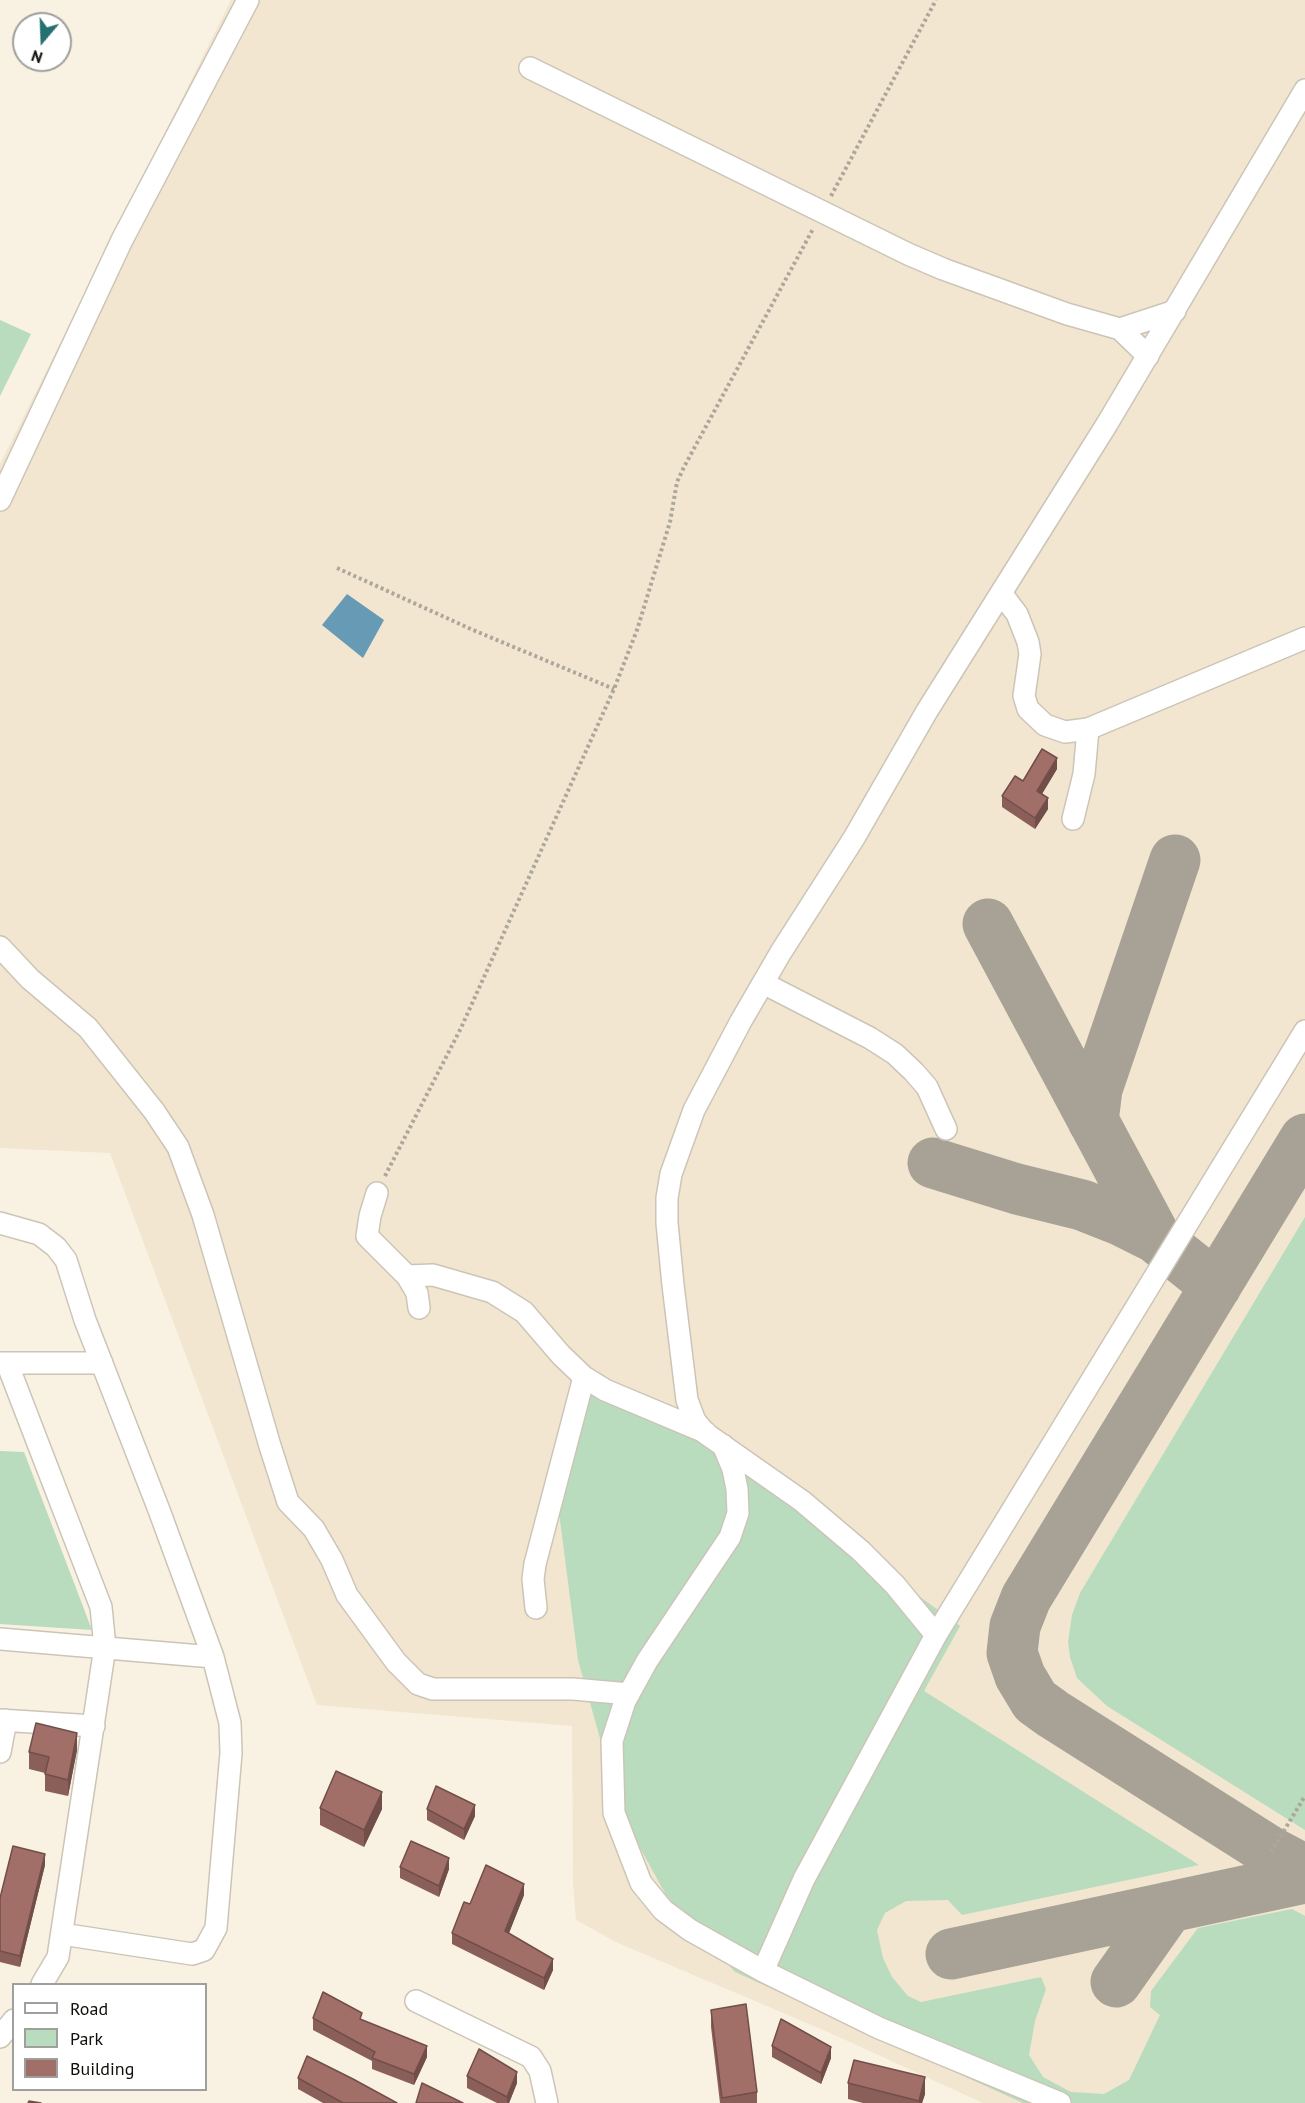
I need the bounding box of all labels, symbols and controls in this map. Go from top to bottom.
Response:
north arrow [12,12,72,72]
text: N [29,46,45,68]
legend [12,1983,207,2091]
text: Road [70,1997,108,2020]
text: Park [70,2027,103,2050]
text: Building [70,2057,134,2080]

